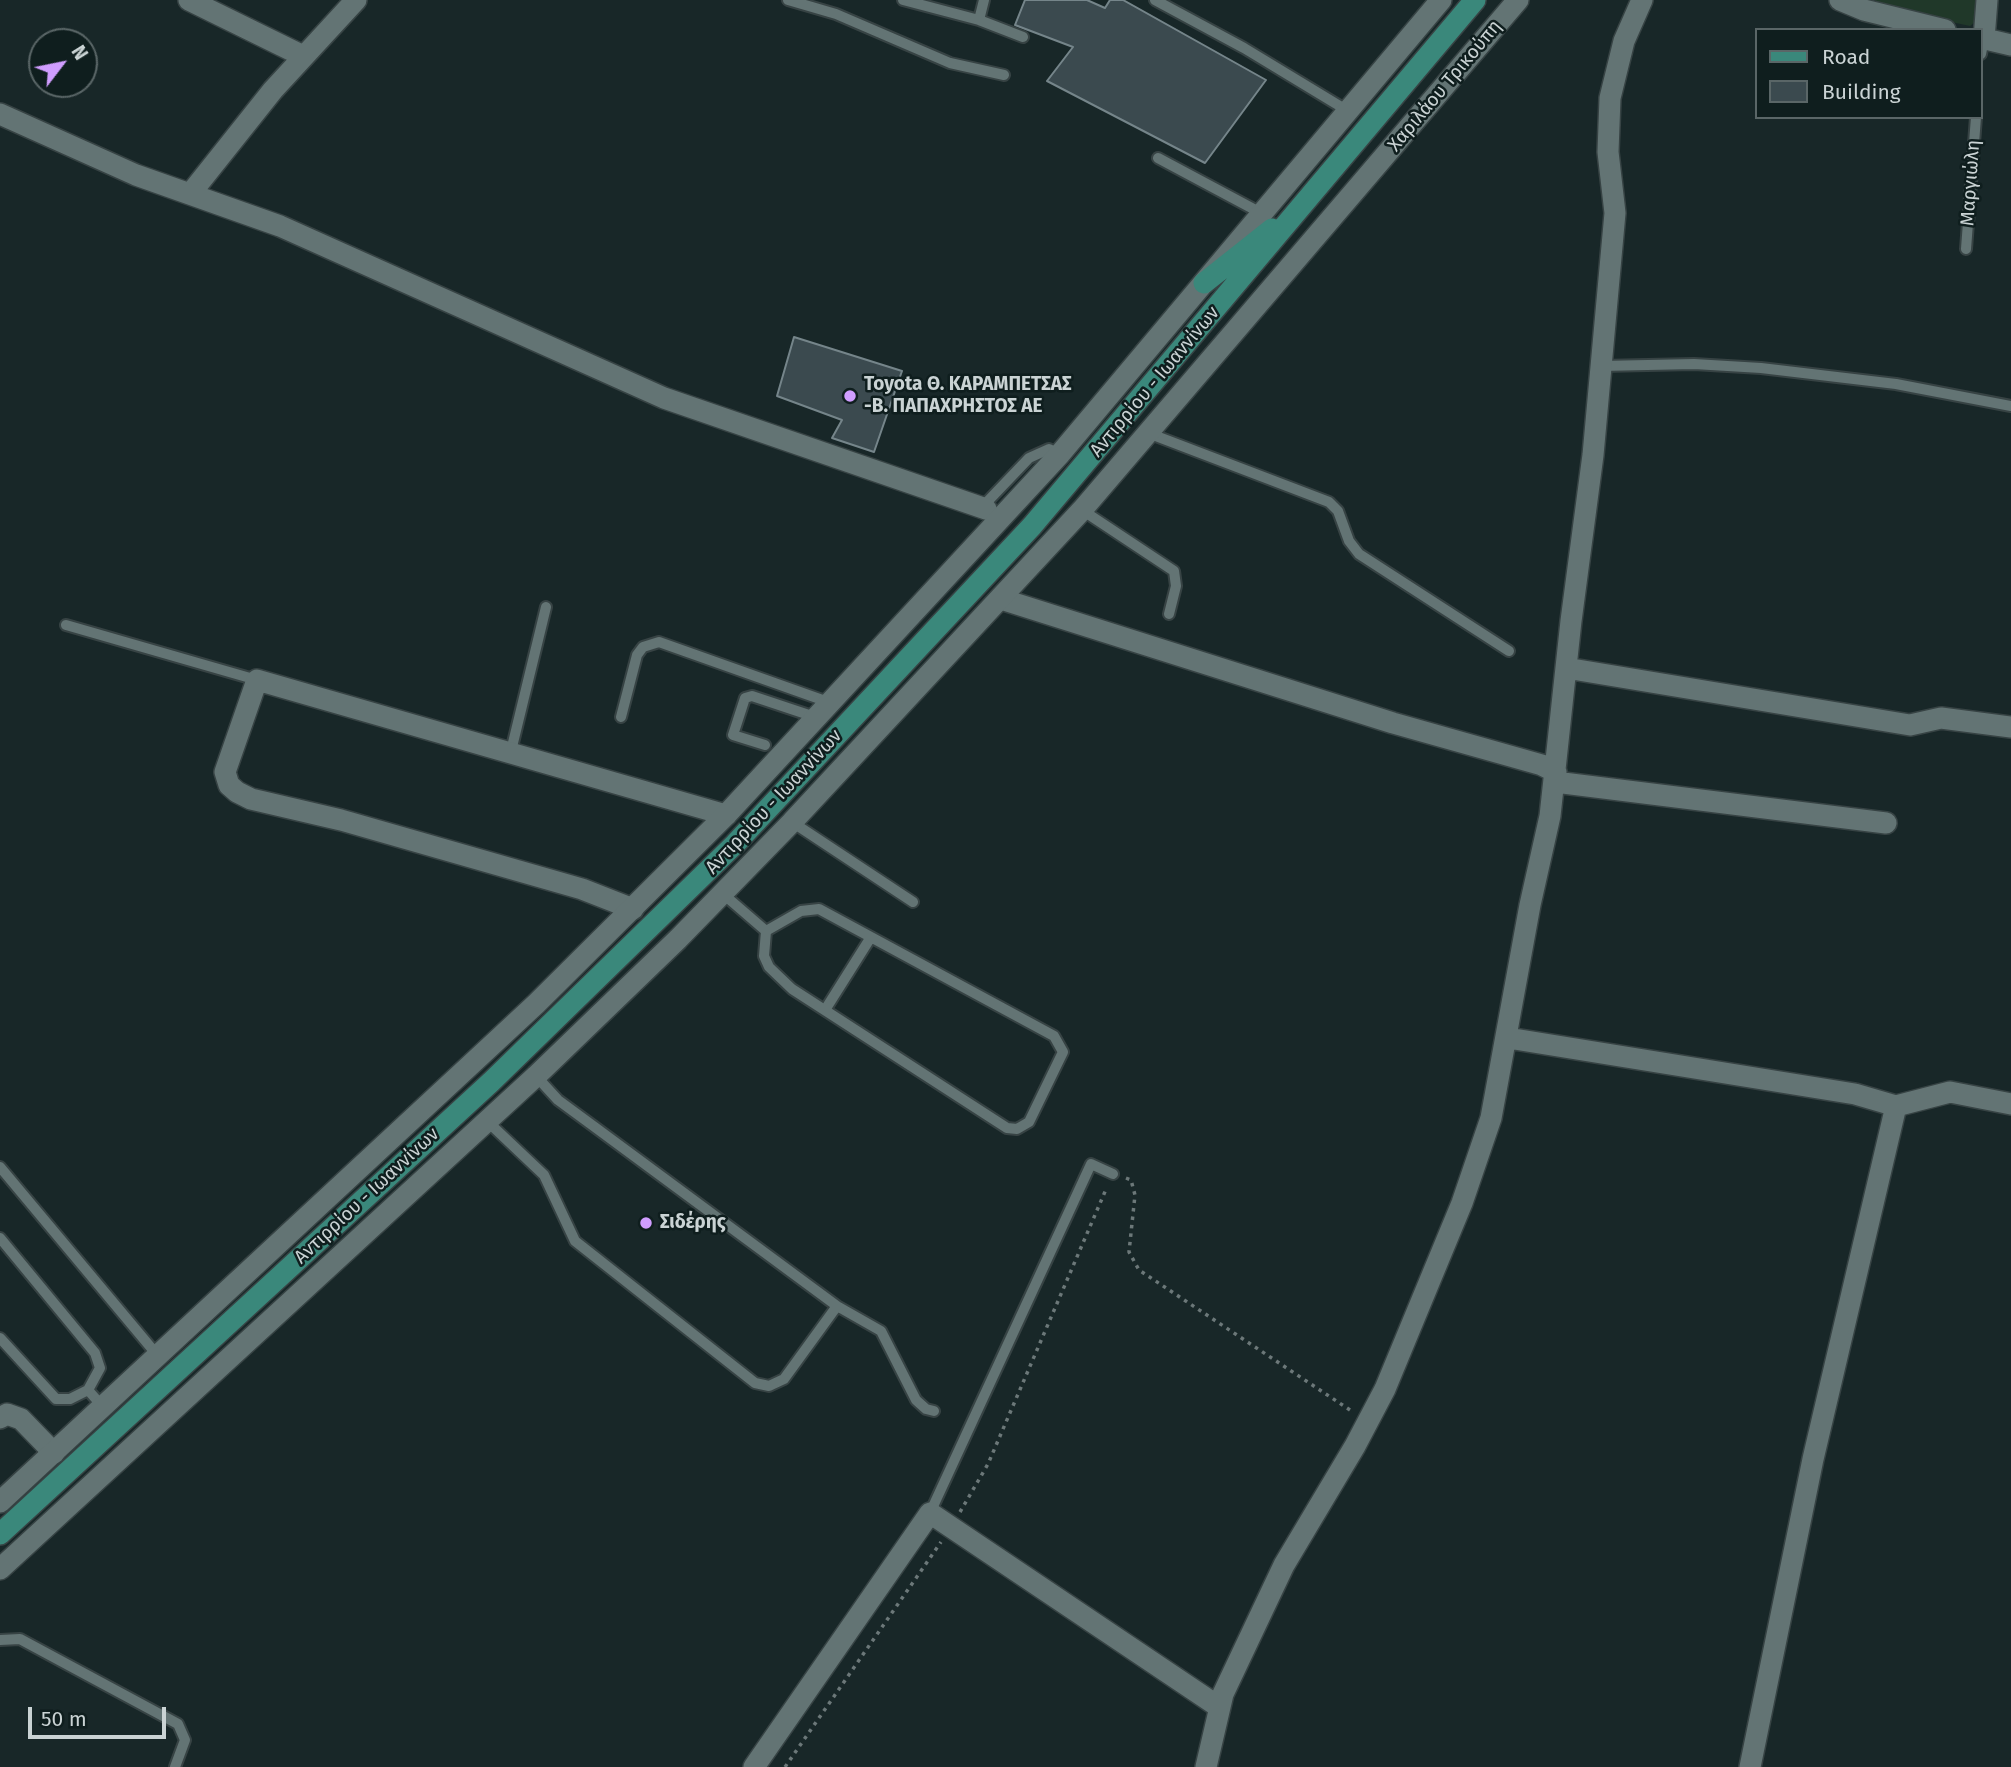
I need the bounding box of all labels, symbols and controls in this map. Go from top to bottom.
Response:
street label: Χαριλάου Τρικούπη [1383,16,1507,156]
north arrow [28,28,98,98]
legend [1756,28,1983,119]
text: N [66,41,93,64]
text: Road [1822,44,1870,70]
text: Building [1822,79,1901,105]
street label: Μαργιώλη [1957,139,1985,227]
street label: Αντιρρίου - Ιωαννίνων [1085,302,1225,462]
place label: Toyota Θ. ΚΑΡΑΜΠΕΤΣΑΣ -Β. ΠΑΠΑΧΡΗΣΤΟΣ ΑΕ [864,374,1072,418]
marker: Toyota Θ. ΚΑΡΑΜΠΕΤΣΑΣ -Β. ΠΑΠΑΧΡΗΣΤΟΣ ΑΕ [842,388,858,404]
street label: Αντιρρίου - Ιωαννίνων [701,725,847,879]
street label: Αντιρρίου - Ιωαννίνων [290,1123,444,1269]
place label: Σιδέρης [660,1212,726,1234]
marker: Σιδέρης [638,1215,654,1231]
scale bar [32,1694,170,1738]
text: 50 m [41,1706,87,1732]

